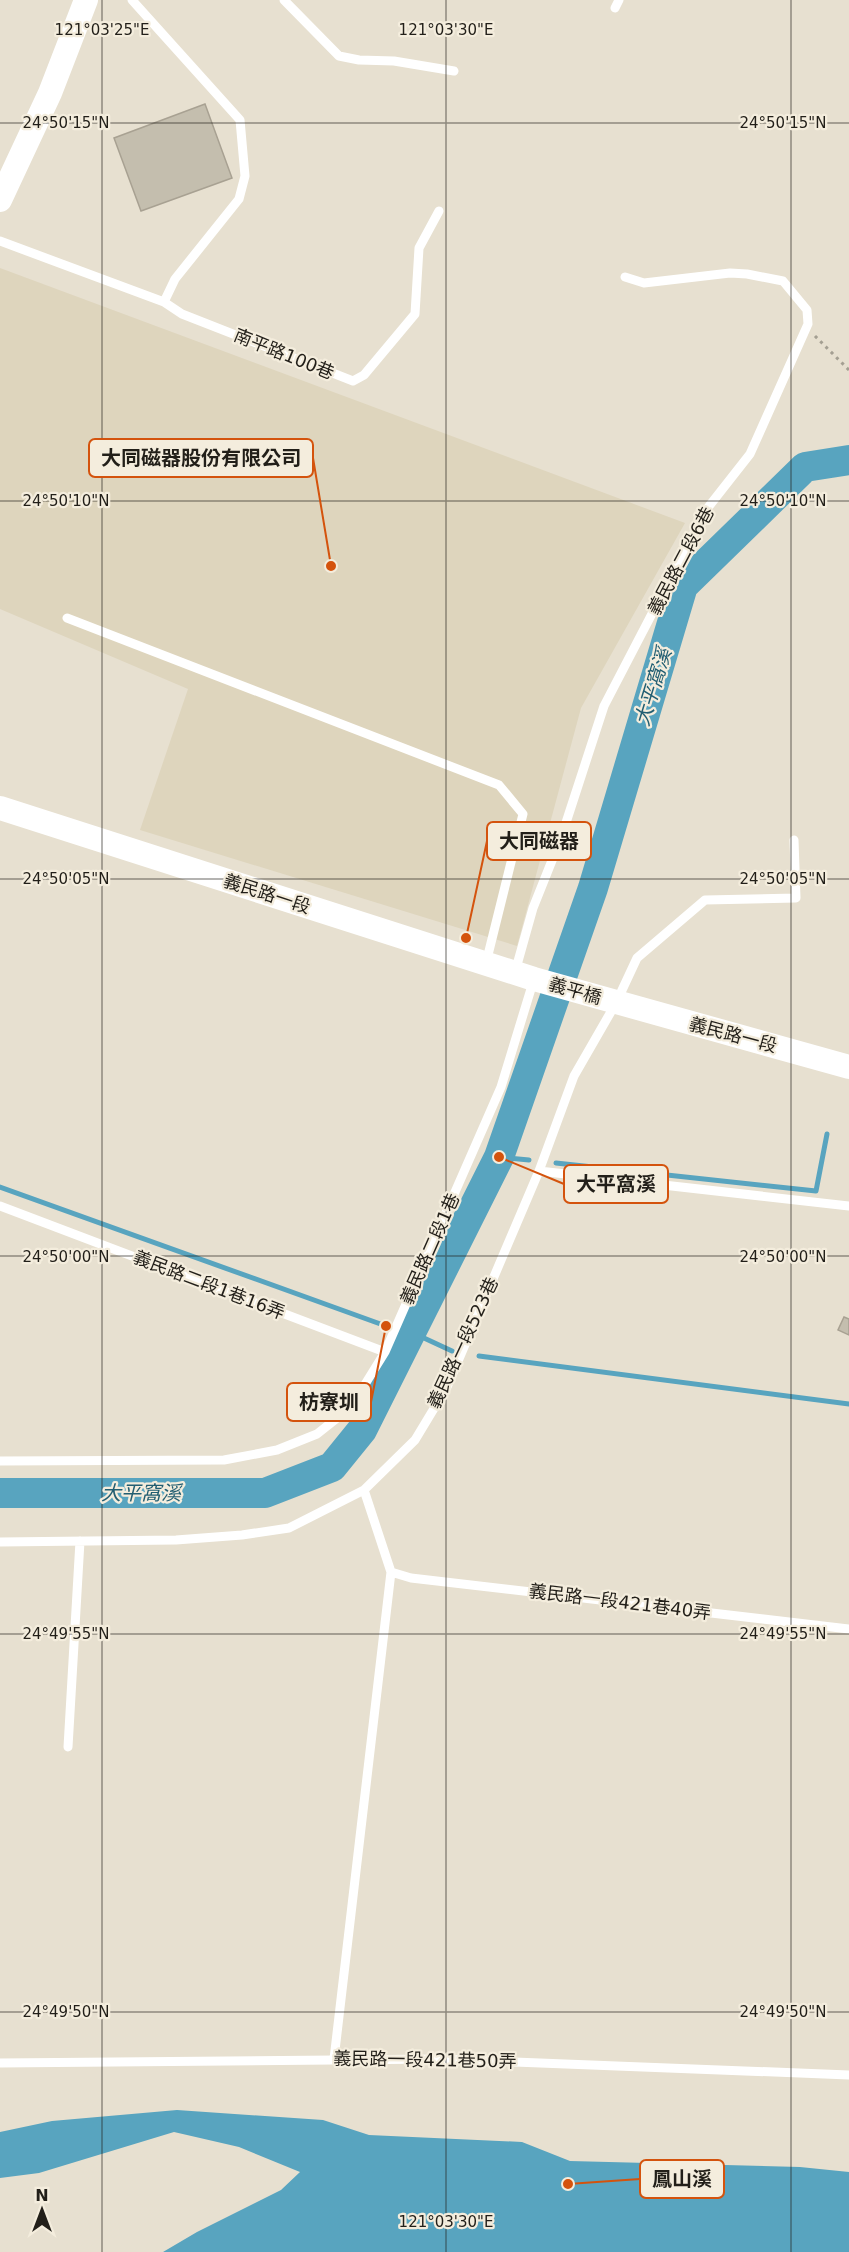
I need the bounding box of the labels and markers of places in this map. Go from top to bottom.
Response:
callout: 大同磁器股份有限公司 [89,439,313,477]
callout: 大同磁器 [487,822,591,860]
callout: 大平窩溪 [564,1165,668,1203]
callout: 枋寮圳 [287,1383,371,1421]
callout: 鳳山溪 [640,2160,724,2198]

